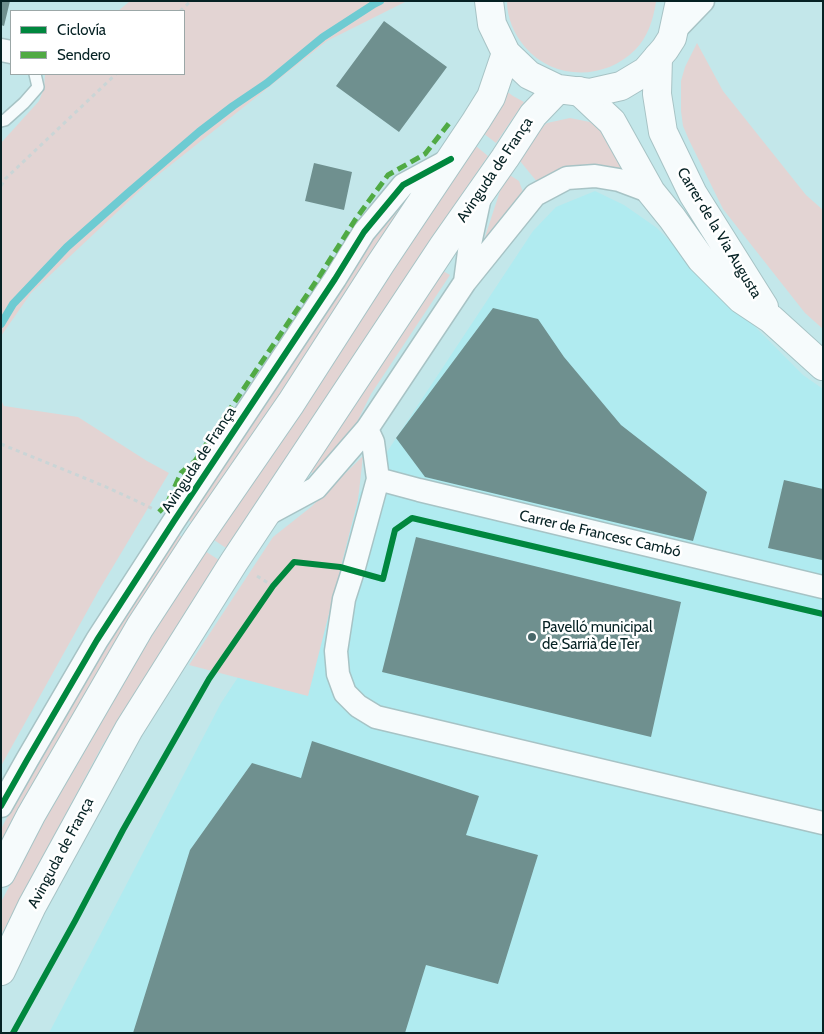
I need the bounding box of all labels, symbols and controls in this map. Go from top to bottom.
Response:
legend [10,10,185,75]
text: Ciclovía [57,21,106,39]
text: Sendero [57,46,111,64]
street label: Avinguda de França [453,114,537,226]
street label: Carrer de la Via Augusta [673,164,765,302]
street label: Avinguda de França [158,404,240,516]
street label: Carrer de Francesc Cambó [517,507,683,561]
place label: Pavelló municipal de Sarrià de Ter [542,619,653,654]
marker: Pavelló municipal de Sarrià de Ter [526,631,538,643]
street label: Avinguda de França [24,795,98,911]

